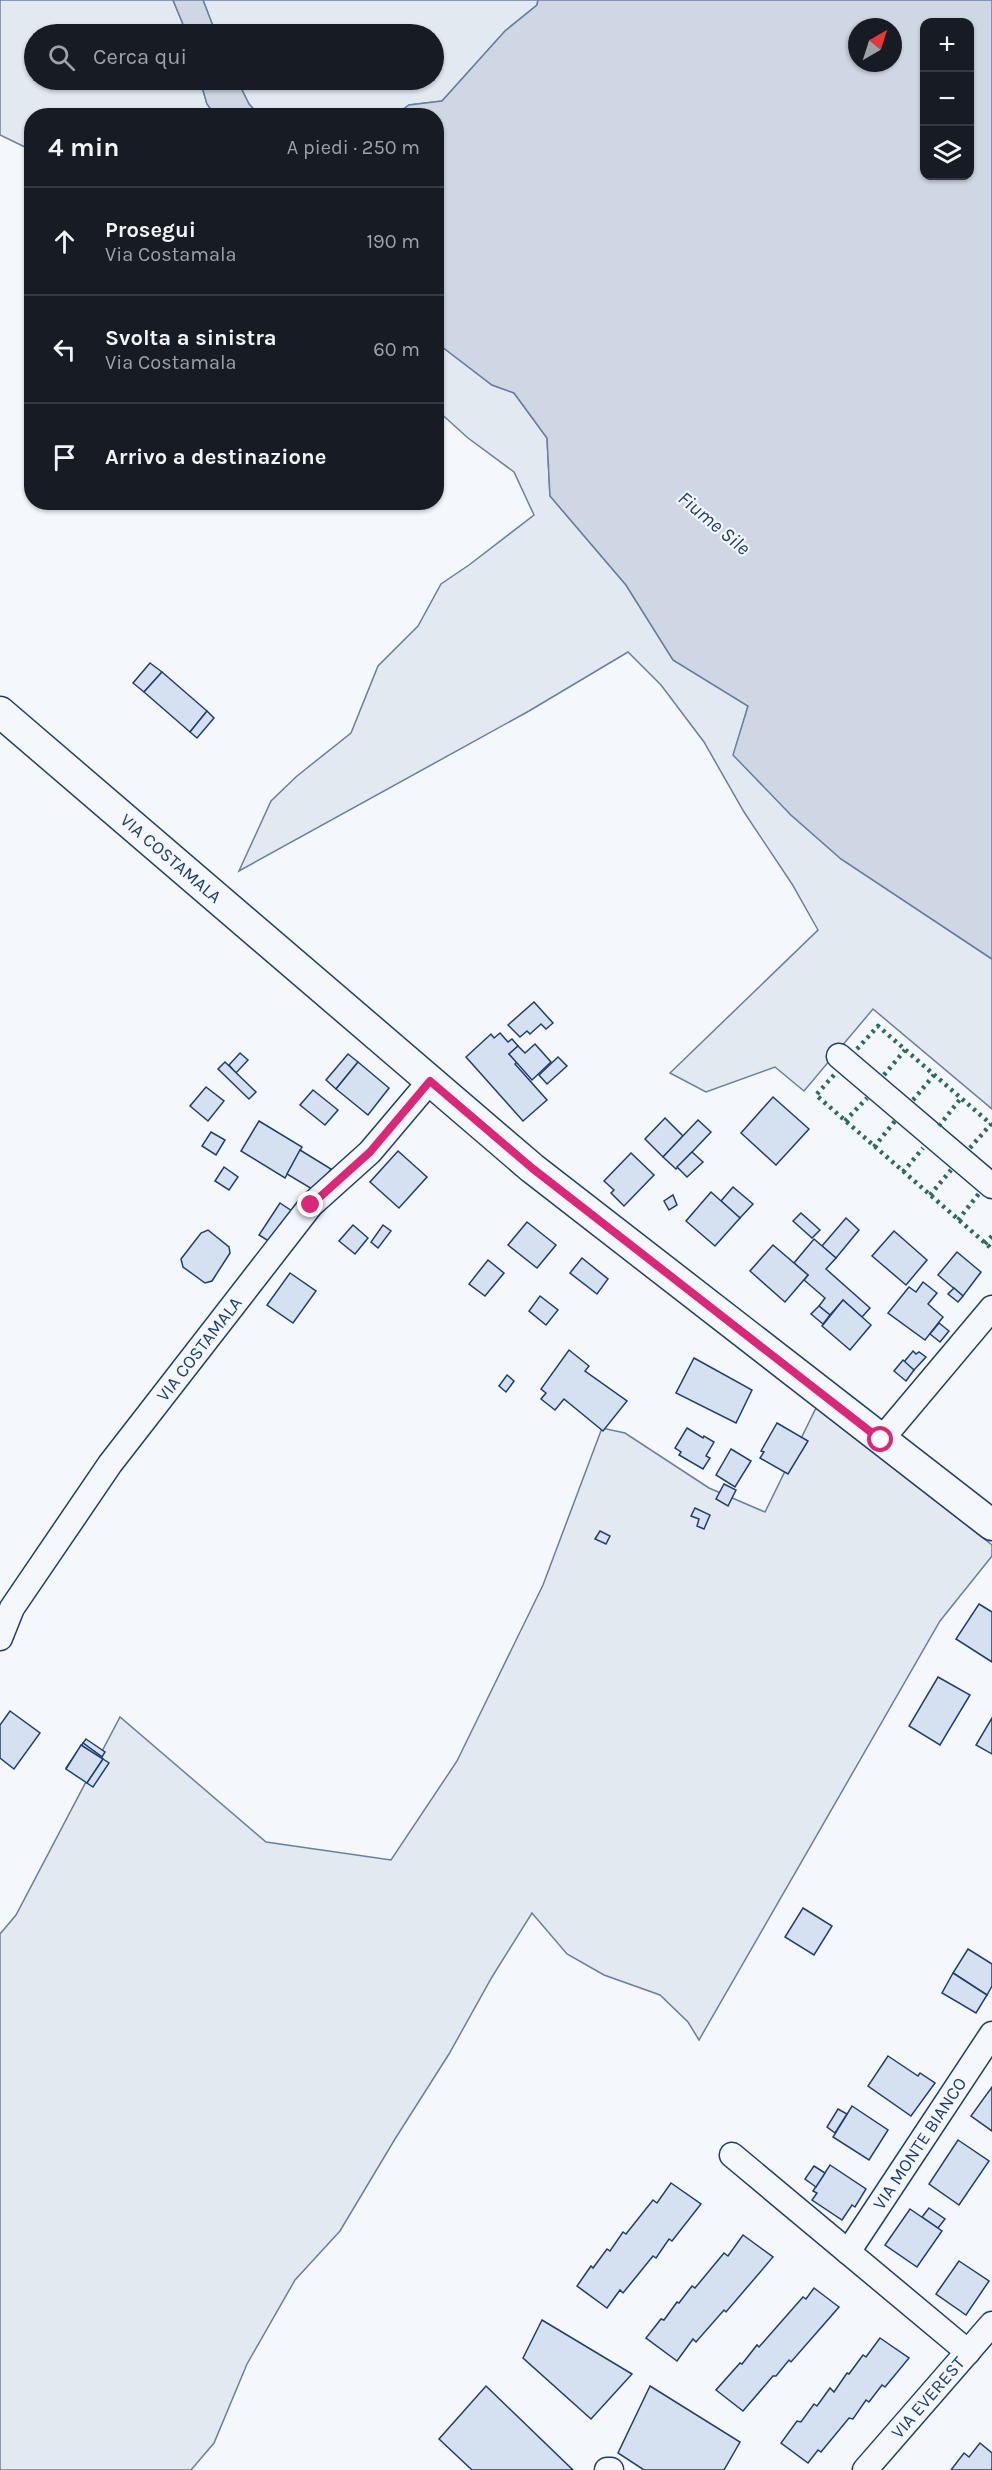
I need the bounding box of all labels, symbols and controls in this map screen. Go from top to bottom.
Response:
north arrow [848,18,902,72]
map controls [920,18,974,180]
button: + [920,18,974,72]
search box [24,24,444,90]
icon: search [45,41,78,74]
text: Cerca qui [93,44,187,70]
button: − [920,72,974,126]
button: layers [920,126,974,180]
text: 4 min [48,132,119,163]
text: A piedi · 250 m [287,136,420,159]
text: Prosegui [105,217,196,243]
icon: ahead [48,225,81,258]
text: 190 m [366,230,420,253]
text: Via Costamala [105,243,237,266]
text: Svolta a sinistra [105,325,277,351]
icon: left [48,333,81,366]
text: 60 m [373,338,420,361]
text: Via Costamala [105,351,237,374]
icon: arrive [48,441,81,474]
text: Arrivo a destinazione [105,444,326,470]
water label: Fiume Sile [673,486,755,560]
street label: VIA COSTAMALA [116,809,226,908]
route end [297,1191,323,1217]
street label: VIA COSTAMALA [152,1292,247,1406]
route start [867,1426,893,1452]
street label: VIA MONTE BIANCO [868,2073,971,2214]
street label: VIA EVEREST [886,2352,970,2443]

